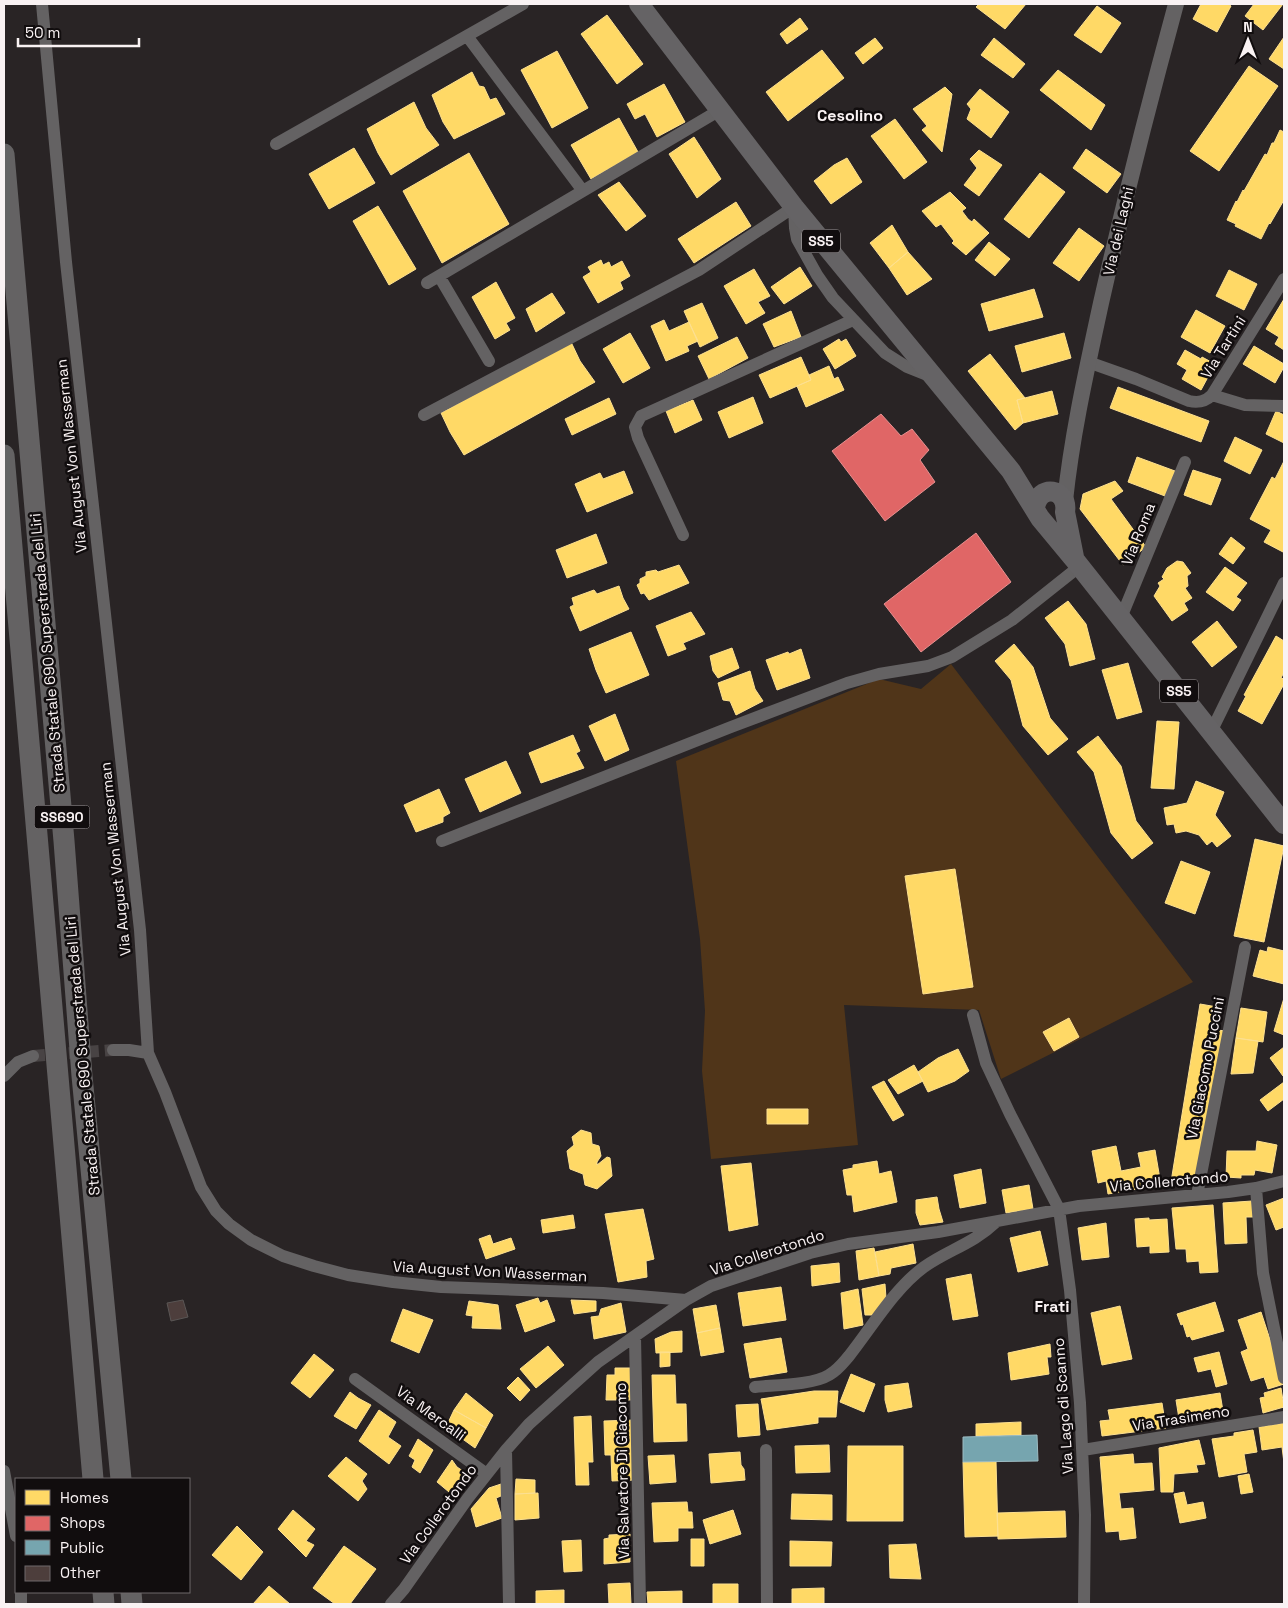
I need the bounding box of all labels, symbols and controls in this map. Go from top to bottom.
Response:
scale bar [18,15,139,47]
north arrow [1223,15,1273,65]
text: N [1243,18,1253,36]
text: 50 m [25,23,60,42]
district label: Cesolino [817,105,883,126]
street label: Via dei Laghi [1099,185,1137,277]
road number: SS5 [802,230,840,252]
street label: Via Tartini [1196,312,1250,382]
street label: Via August Von Wasserman [51,358,91,554]
street label: Via Roma [1117,500,1159,568]
street label: Strada Statale 690 Superstrada del Liri [25,513,69,793]
road number: SS5 [1160,679,1198,702]
street label: Via August Von Wasserman [95,761,135,957]
road number: SS690 [34,806,90,829]
street label: Strada Statale 690 Superstrada del Liri [60,916,104,1196]
street label: Via Giacomo Puccini [1182,995,1228,1141]
street label: Via Collerotondo [1109,1166,1229,1196]
street label: Via Collerotondo [707,1225,827,1279]
street label: Via August Von Wasserman [392,1256,588,1286]
district label: Frati [1035,1296,1069,1317]
street label: Via Lago di Scanno [1049,1337,1077,1475]
street label: Via Mercalli [393,1381,469,1445]
street label: Via Salvatore Di Giacomo [611,1382,633,1560]
street label: Via Trasimeno [1131,1401,1231,1435]
street label: Via Collerotondo [395,1460,481,1568]
legend [15,1478,190,1593]
text: Homes [60,1488,109,1507]
text: Shops [60,1513,105,1532]
text: Public [60,1538,104,1557]
text: Other [60,1563,101,1582]

